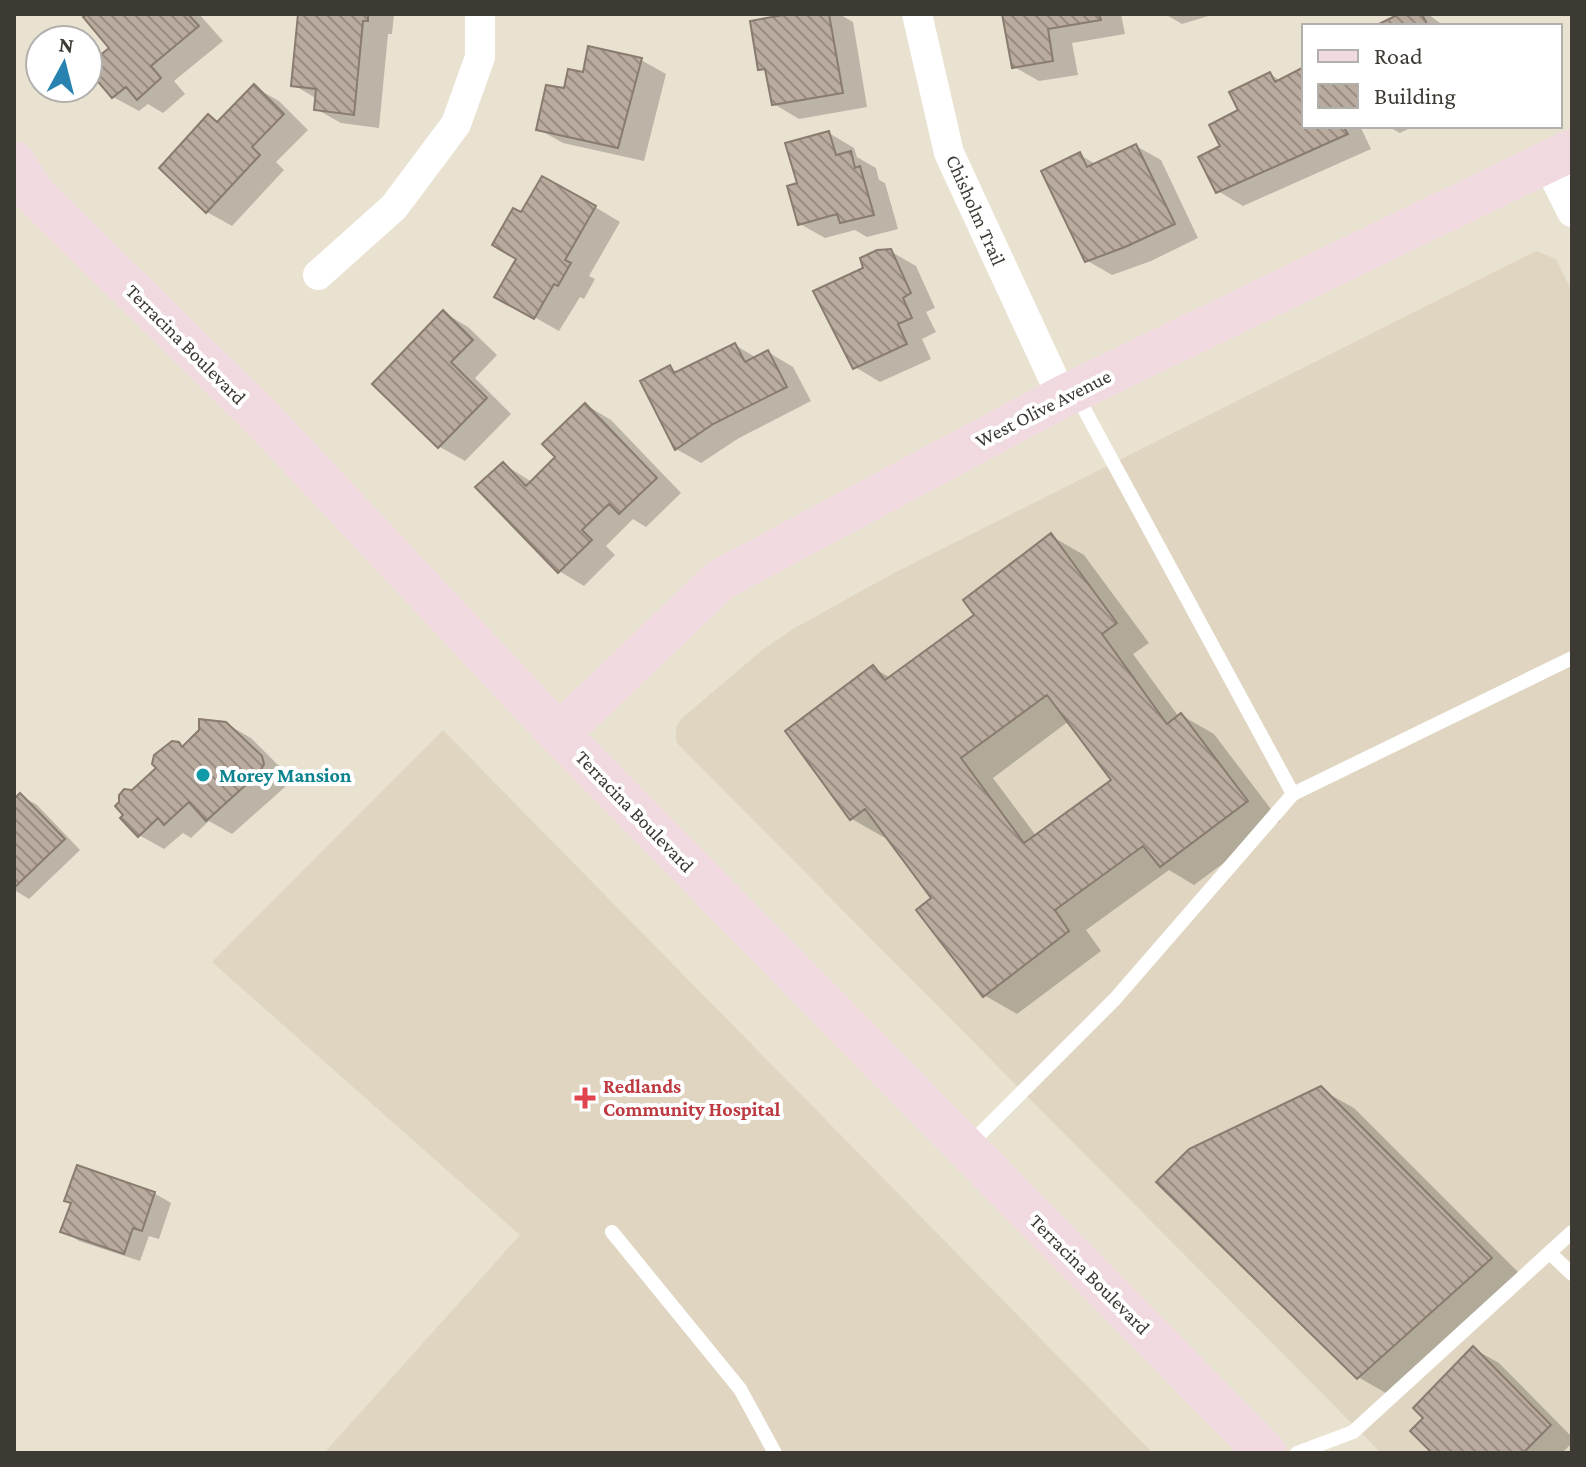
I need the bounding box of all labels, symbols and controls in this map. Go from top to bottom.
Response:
north arrow [24,24,104,104]
legend [1302,24,1562,128]
text: N [57,31,75,58]
text: Road [1374,42,1423,69]
text: Building [1374,82,1456,109]
street label: Chisholm Trail [942,151,1010,269]
street label: Terracina Boulevard [122,280,251,409]
street label: West Olive Avenue [972,364,1115,452]
street label: Terracina Boulevard [571,746,699,877]
place label: Morey Mansion [219,764,352,786]
marker: Morey Mansion [194,766,212,784]
place label: Redlands Community Hospital [603,1075,780,1120]
marker: Redlands Community Hospital [574,1087,596,1109]
street label: Terracina Boulevard [1026,1210,1155,1339]

